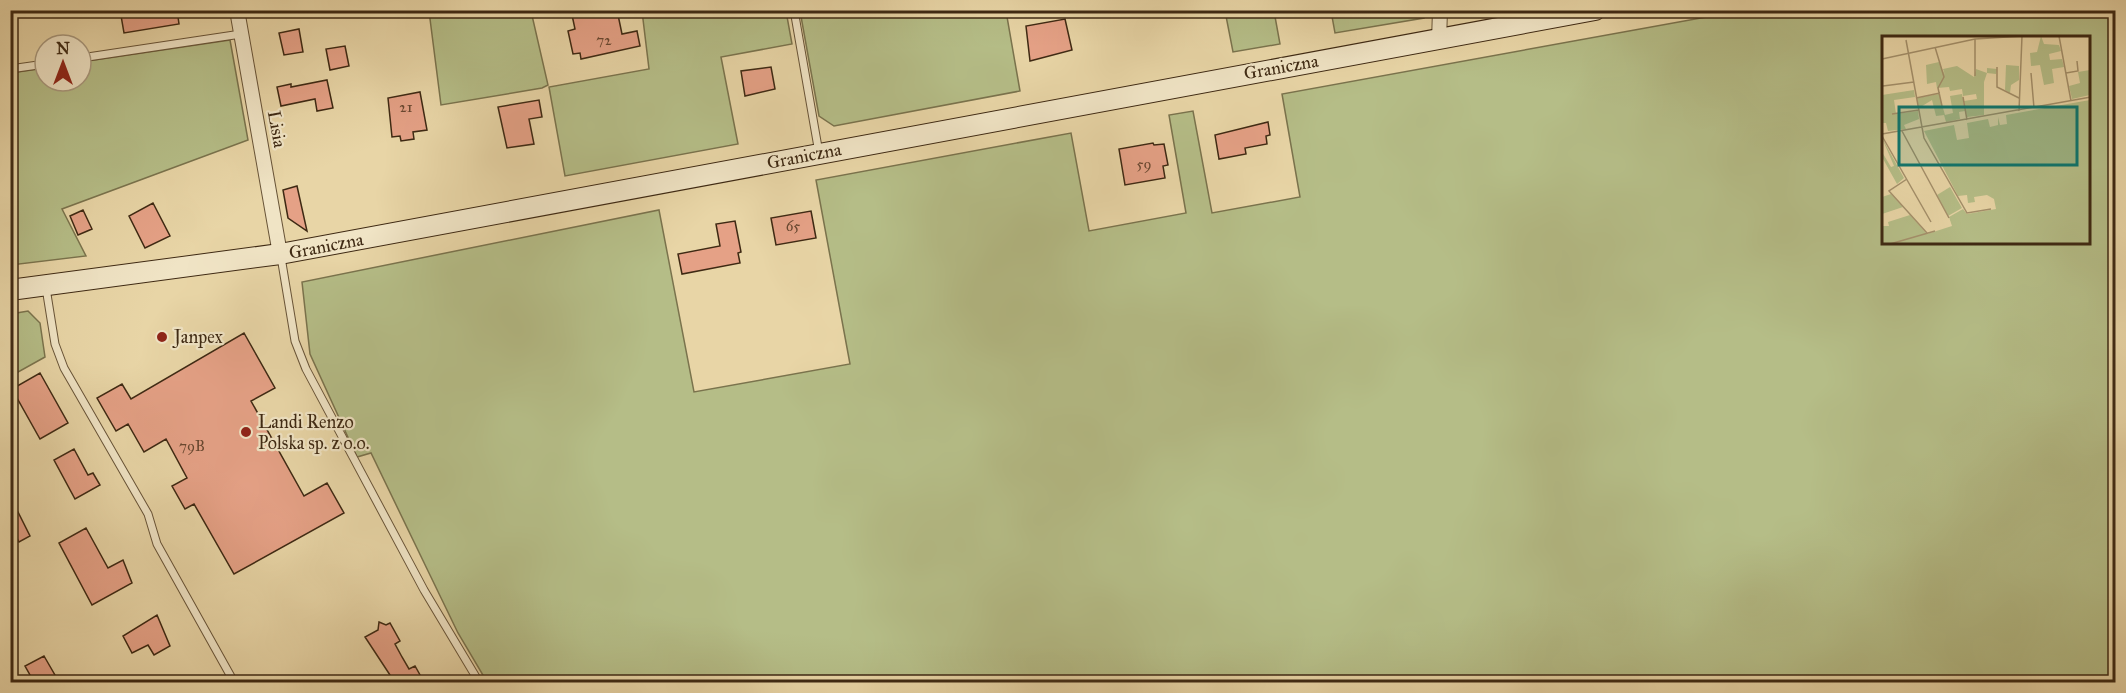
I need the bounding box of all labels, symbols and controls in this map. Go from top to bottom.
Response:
house number: 72 [596,31,612,49]
north arrow [33,33,93,93]
inset map [1882,36,2090,244]
text: N [56,39,70,58]
street label: Graniczna [1242,50,1320,84]
house number: 21 [399,98,413,116]
street label: Lisia [263,109,291,150]
street label: Graniczna [765,138,843,174]
house number: 59 [1136,155,1152,173]
house number: 65 [786,217,800,235]
street label: Graniczna [287,228,365,264]
place label: Janpex [172,326,223,349]
marker: Janpex [155,330,169,344]
place label: Landi Renzo Polska sp. z o.o. [258,411,370,454]
marker: Landi Renzo Polska sp. z o.o. [239,425,253,439]
house number: 79B [179,437,205,455]

